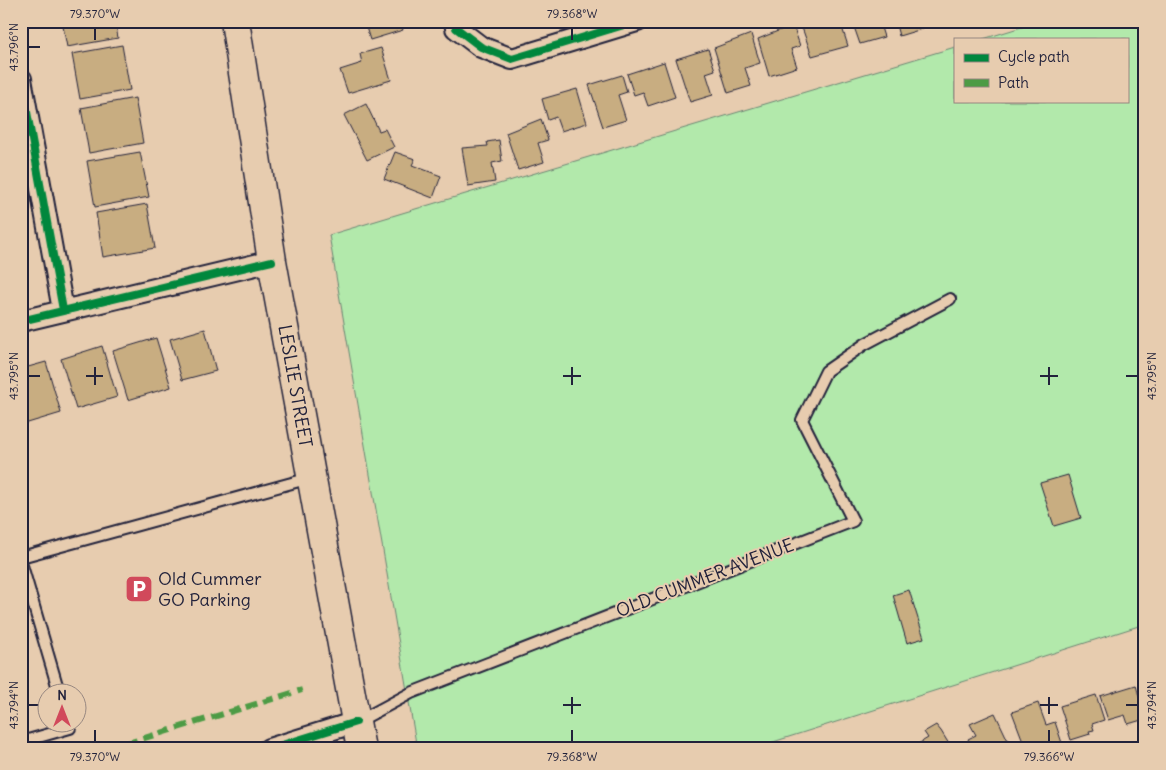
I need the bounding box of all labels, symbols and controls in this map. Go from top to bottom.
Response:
text: 79.370°W [70,6,120,21]
text: 79.368°W [547,6,597,21]
text: 43.796°N [6,23,21,71]
legend [954,38,1128,102]
text: Cycle path [998,47,1070,66]
text: Path [998,73,1029,92]
street label: LESLIE STREET [273,323,318,449]
text: 43.795°N [6,352,21,400]
text: 43.795°N [1144,352,1159,400]
street label: OLD CUMMER AVENUE [613,533,797,622]
place label: Old Cummer GO Parking [158,567,262,611]
parking icon: Old Cummer GO Parking [124,574,154,604]
text: 43.794°N [6,681,21,729]
text: 43.794°N [1144,681,1159,729]
north arrow [38,682,88,732]
text: N [57,686,67,704]
text: 79.370°W [70,749,120,764]
text: 79.368°W [547,749,597,764]
text: 79.366°W [1024,749,1074,764]

